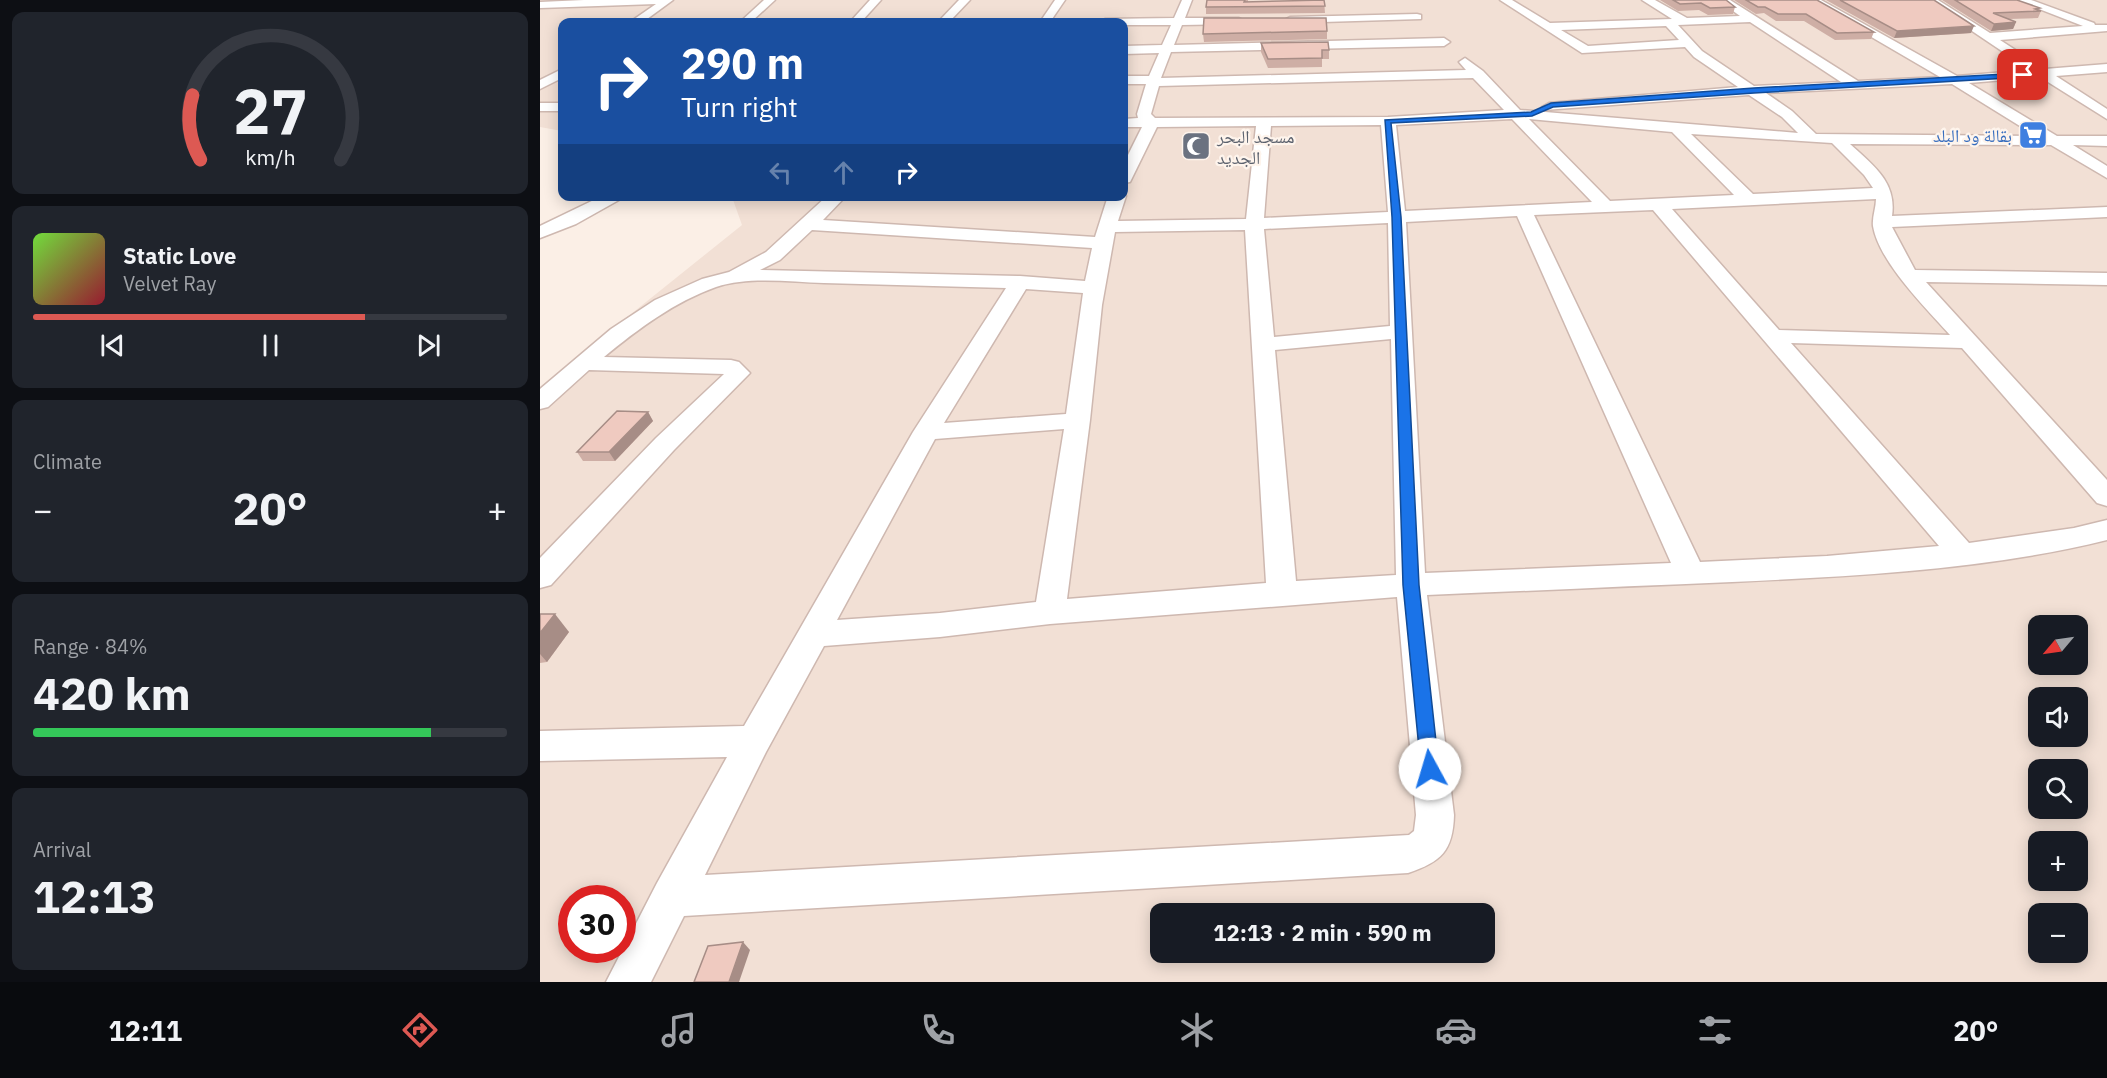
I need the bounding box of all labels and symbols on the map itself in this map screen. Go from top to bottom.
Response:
pin [1997,49,2048,100]
supermarket icon: بقالة ود البلد [2017,119,2049,151]
place label: بقالة ود البلد [1933,124,2012,147]
place label: مسجد البحر الجديد [1216,125,1295,169]
mosque icon: مسجد البحر الجديد [1180,130,1212,162]
north arrow [2028,615,2088,675]
position arrow [1398,737,1462,801]
speed limit sign: 30 [558,885,636,963]

